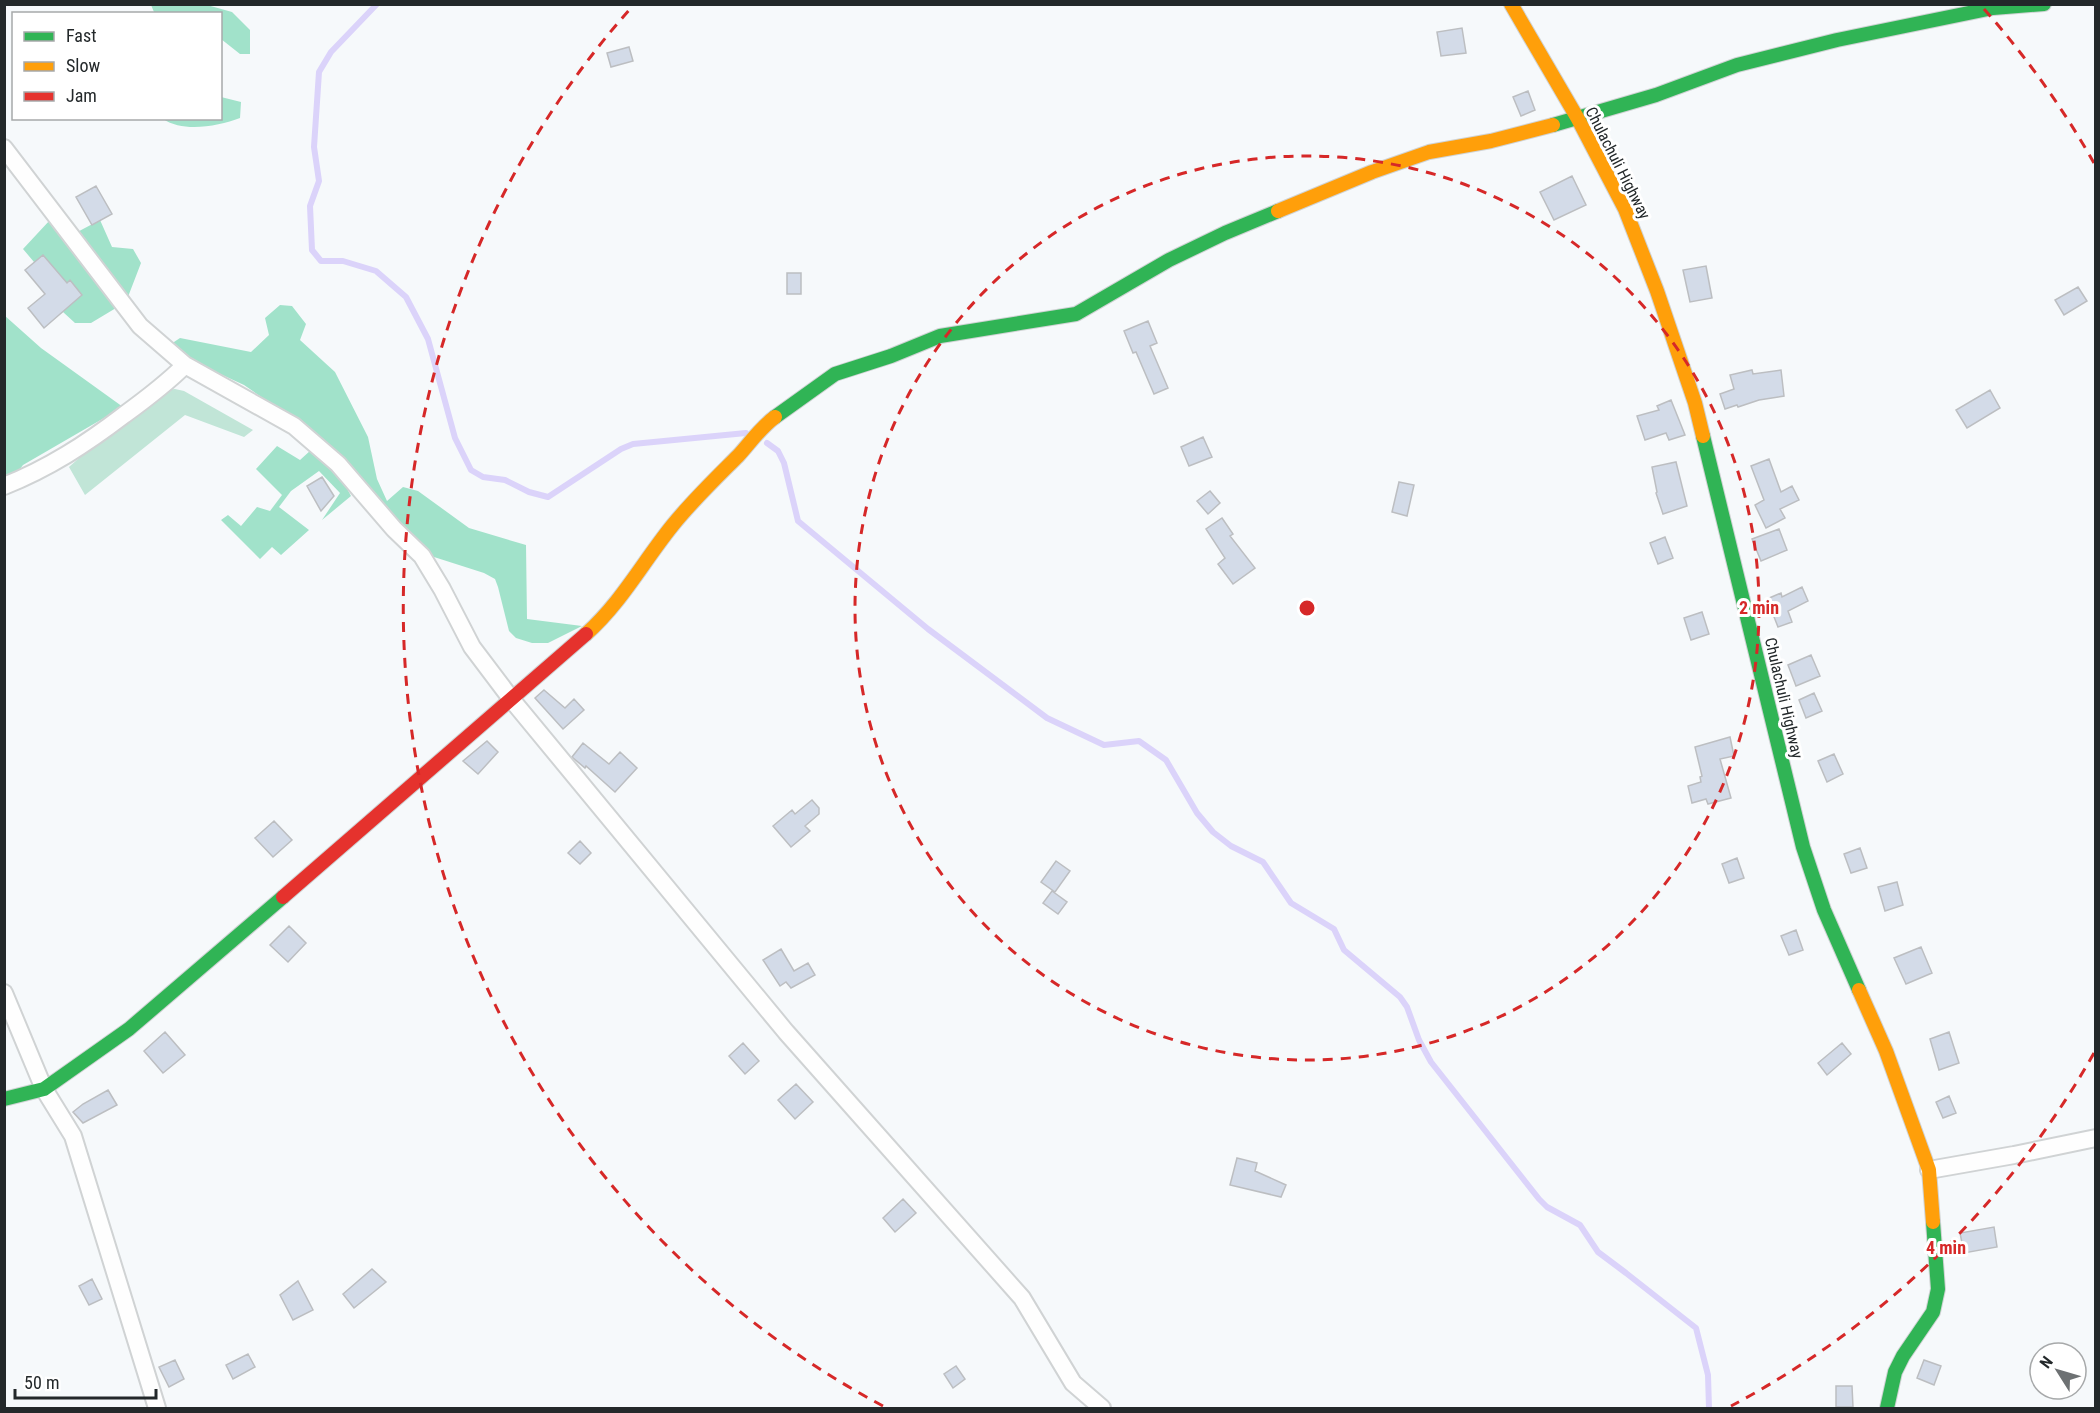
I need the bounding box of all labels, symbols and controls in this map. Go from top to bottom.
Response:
legend [12,12,222,120]
text: Fast [66,25,97,46]
text: Slow [66,55,101,76]
text: Jam [66,85,97,106]
street label: Chulachuli Highway [1581,104,1655,223]
text: 2 min [1739,597,1779,618]
centre of rings [1297,598,1317,618]
street label: Chulachuli Highway [1761,636,1807,761]
text: 4 min [1926,1237,1966,1258]
north arrow [2028,1341,2088,1401]
text: N [2036,1353,2057,1372]
scale bar [15,1362,156,1400]
text: 50 m [24,1372,59,1393]

